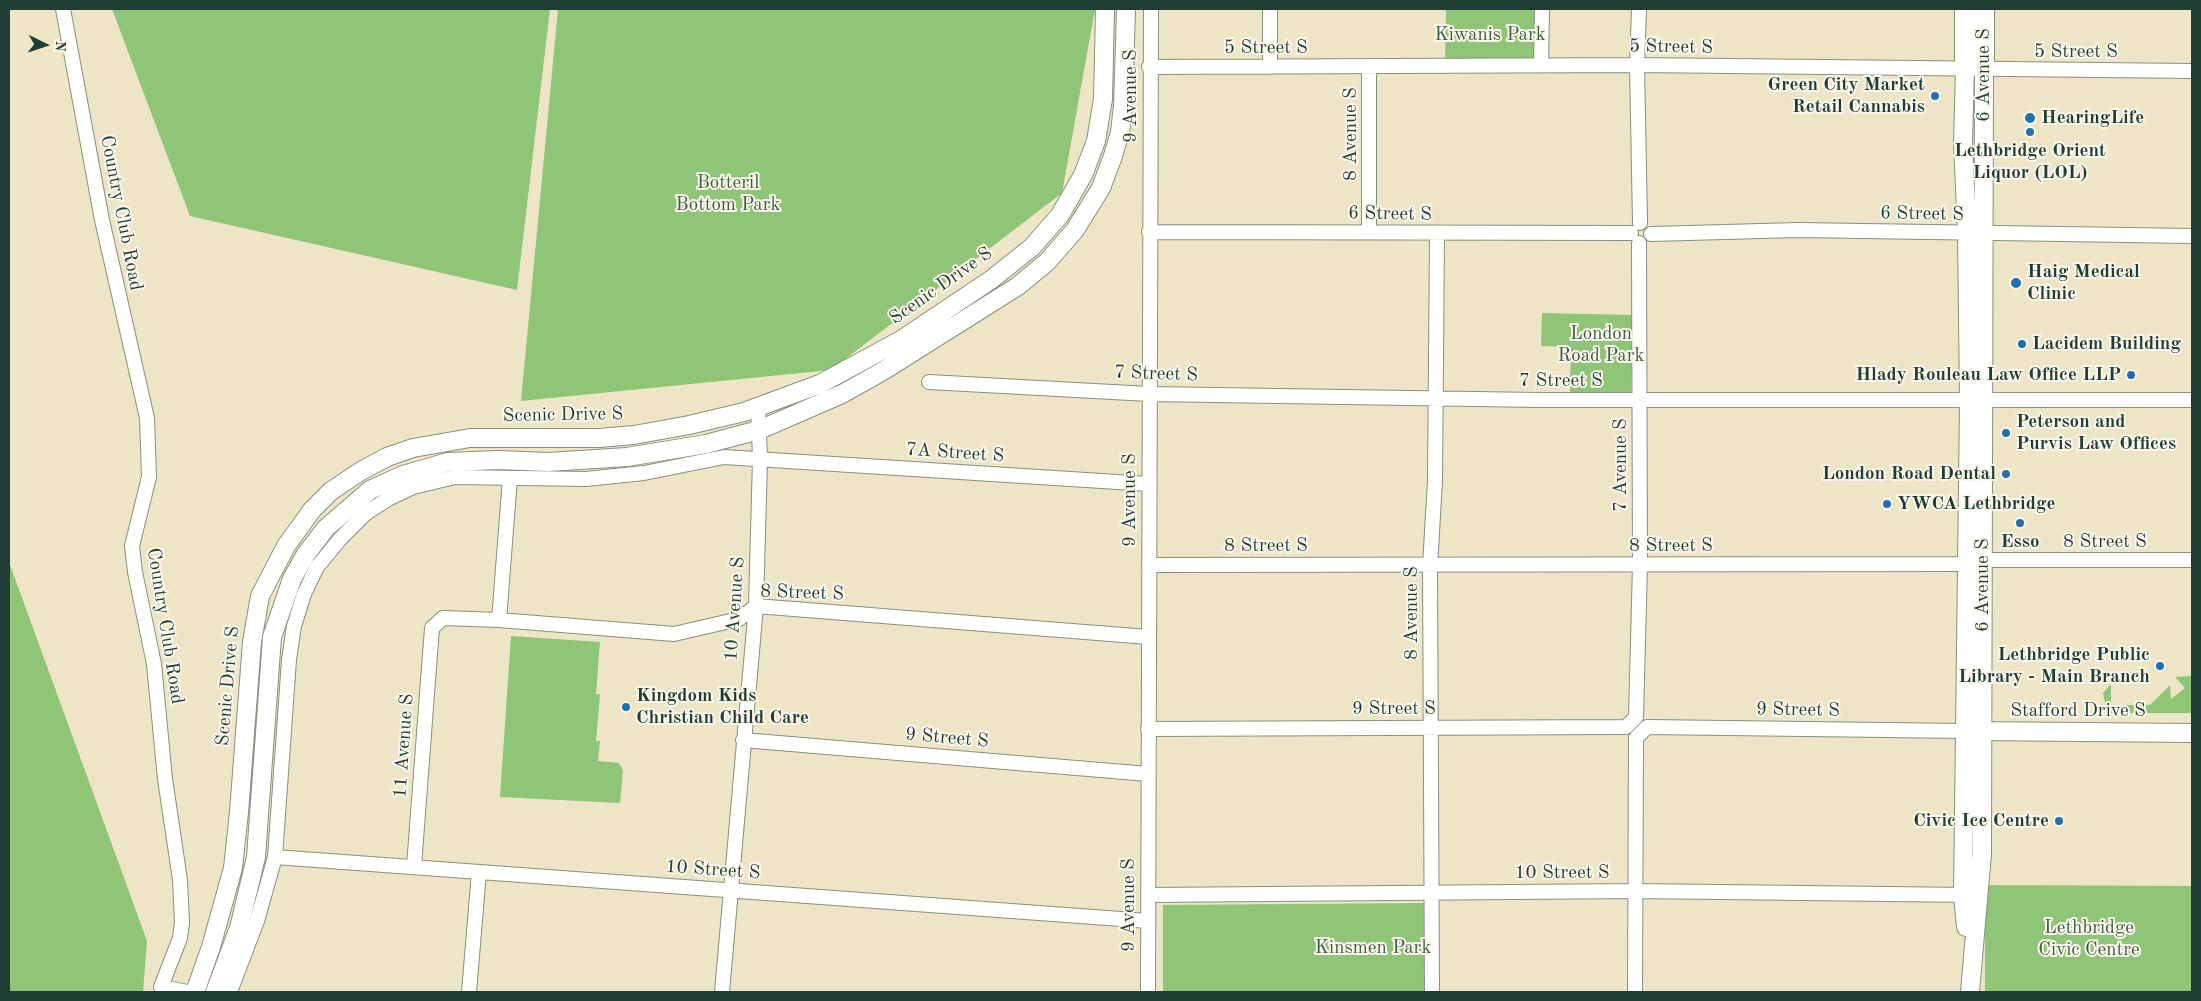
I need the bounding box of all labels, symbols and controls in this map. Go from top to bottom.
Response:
north arrow [20,20,70,70]
park label: Kiwanis Park [1434,24,1546,46]
street label: 6 Avenue S [1973,28,1995,122]
street label: 5 Street S [1629,35,1713,59]
street label: 5 Street S [1224,37,1308,59]
text: N [53,40,67,52]
street label: 5 Street S [2034,41,2118,63]
street label: 9 Avenue S [1120,49,1142,143]
place label: Green City Market Retail Cannabis [1768,74,1925,118]
street label: 8 Avenue S [1340,87,1362,181]
marker: Green City Market Retail Cannabis [1929,90,1941,102]
place label: HearingLife [2041,107,2144,129]
marker: HearingLife [2023,111,2037,125]
marker: Lethbridge Orient Liquor (LOL) [2024,126,2036,138]
street label: Country Club Road [95,133,147,293]
place label: Lethbridge Orient Liquor (LOL) [1954,140,2106,184]
park label: Botteril Bottom Park [676,172,780,216]
street label: 6 Street S [1348,202,1432,226]
street label: 6 Street S [1880,202,1964,226]
street label: Scenic Drive S [885,242,997,330]
place label: Haig Medical Clinic [2027,261,2140,305]
marker: Haig Medical Clinic [2009,276,2023,290]
park label: London Road Park [1558,323,1644,367]
place label: Lacidem Building [2032,333,2181,355]
marker: Lacidem Building [2016,338,2028,350]
street label: 7 Street S [1114,361,1198,387]
place label: Hlady Rouleau Law Office LLP [1855,364,2121,386]
marker: Hlady Rouleau Law Office LLP [2125,369,2137,381]
street label: 7 Street S [1519,370,1603,392]
street label: Scenic Drive S [503,403,623,427]
place label: Peterson and Purvis Law Offices [2016,411,2176,455]
street label: 7 Avenue S [1610,418,1632,512]
marker: Peterson and Purvis Law Offices [2000,427,2012,439]
street label: 7A Street S [905,438,1005,468]
street label: 9 Avenue S [1119,453,1141,547]
place label: London Road Dental [1822,463,1996,485]
marker: London Road Dental [2000,468,2012,480]
place label: YWCA Lethbridge [1897,493,2055,515]
marker: YWCA Lethbridge [1881,498,1893,510]
marker: Esso [2014,517,2026,529]
place label: Esso [2000,531,2040,553]
street label: 8 Street S [2063,531,2147,553]
street label: 8 Street S [1224,535,1308,557]
street label: 8 Street S [1629,535,1713,557]
street label: 6 Avenue S [1972,538,1994,632]
street label: Country Club Road [141,546,189,706]
street label: 10 Avenue S [720,556,750,662]
street label: 8 Avenue S [1401,566,1423,660]
street label: 8 Street S [760,580,844,606]
street label: Scenic Drive S [211,625,245,747]
place label: Lethbridge Public Library - Main Branch [1958,644,2150,688]
marker: Lethbridge Public Library - Main Branch [2154,660,2166,672]
place label: Kingdom Kids Christian Child Care [636,685,809,729]
street label: 11 Avenue S [389,693,419,799]
street label: 9 Street S [1352,698,1436,720]
street label: 9 Street S [1756,698,1840,722]
street label: Stafford Drive S [2010,700,2146,722]
marker: Kingdom Kids Christian Child Care [620,701,632,713]
street label: 9 Street S [904,723,990,753]
place label: Civic Ice Centre [1913,810,2049,832]
marker: Civic Ice Centre [2053,815,2065,827]
street label: 10 Street S [665,855,761,885]
street label: 9 Avenue S [1118,858,1140,952]
street label: 10 Street S [1515,862,1609,884]
park label: Lethbridge Civic Centre [2038,917,2140,961]
park label: Kinsmen Park [1315,937,1431,959]

